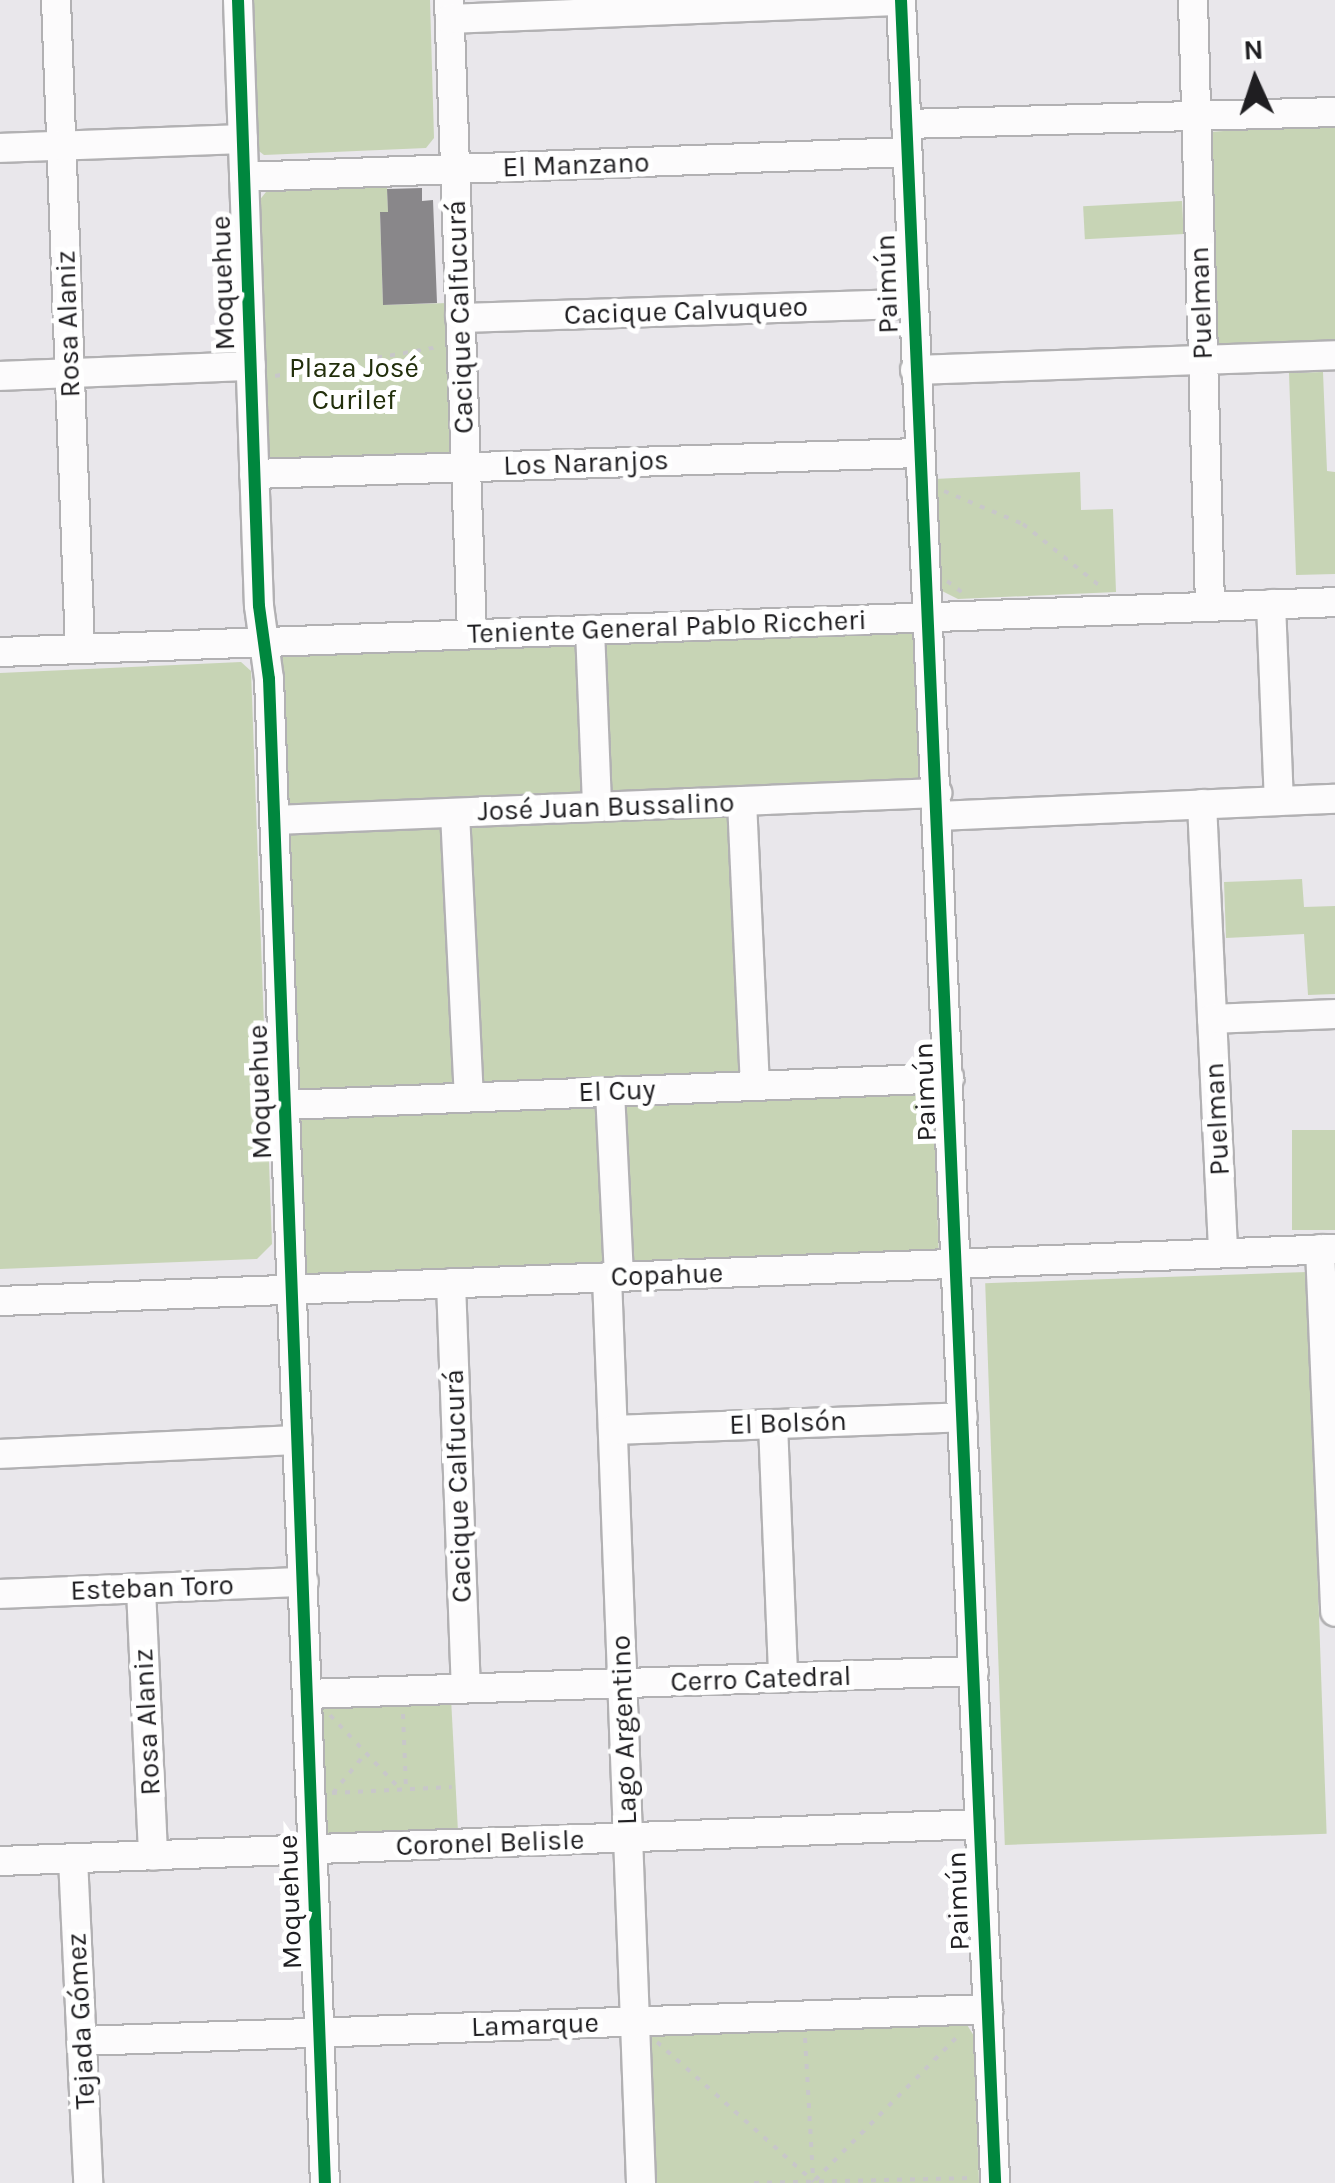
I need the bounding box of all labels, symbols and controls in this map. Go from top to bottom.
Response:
north arrow [1205,30,1305,130]
text: N [1243,33,1264,67]
street label: El Manzano [502,146,650,184]
street label: Cacique Calfucurá [439,200,481,434]
street label: Moquehue [204,215,242,351]
street label: Paimún [868,234,906,334]
street label: Puelman [1182,246,1220,360]
street label: Rosa Alaniz [49,250,87,398]
street label: Cacique Calvuqueo [563,290,809,332]
park label: Plaza José Curilef [289,351,419,417]
street label: Los Naranjos [503,443,669,483]
street label: Teniente General Pablo Riccheri [467,603,867,651]
street label: José Juan Bussalino [477,786,735,828]
street label: Moquehue [241,1024,279,1160]
street label: Paimún [906,1042,944,1142]
street label: Puelman [1197,1062,1237,1176]
street label: El Cuy [578,1073,656,1109]
street label: Copahue [610,1256,724,1294]
street label: Cacique Calfucurá [437,1369,479,1603]
street label: El Bolsón [729,1404,847,1442]
street label: Esteban Toro [70,1568,234,1608]
street label: Lago Argentino [604,1634,644,1826]
street label: Rosa Alaniz [126,1648,168,1796]
street label: Cerro Catedral [670,1659,852,1699]
street label: Coronel Belisle [395,1823,585,1863]
street label: Moquehue [271,1834,309,1970]
street label: Paimún [939,1851,977,1951]
street label: Tejada Gómez [60,1932,102,2110]
street label: Lamarque [470,2006,600,2044]

